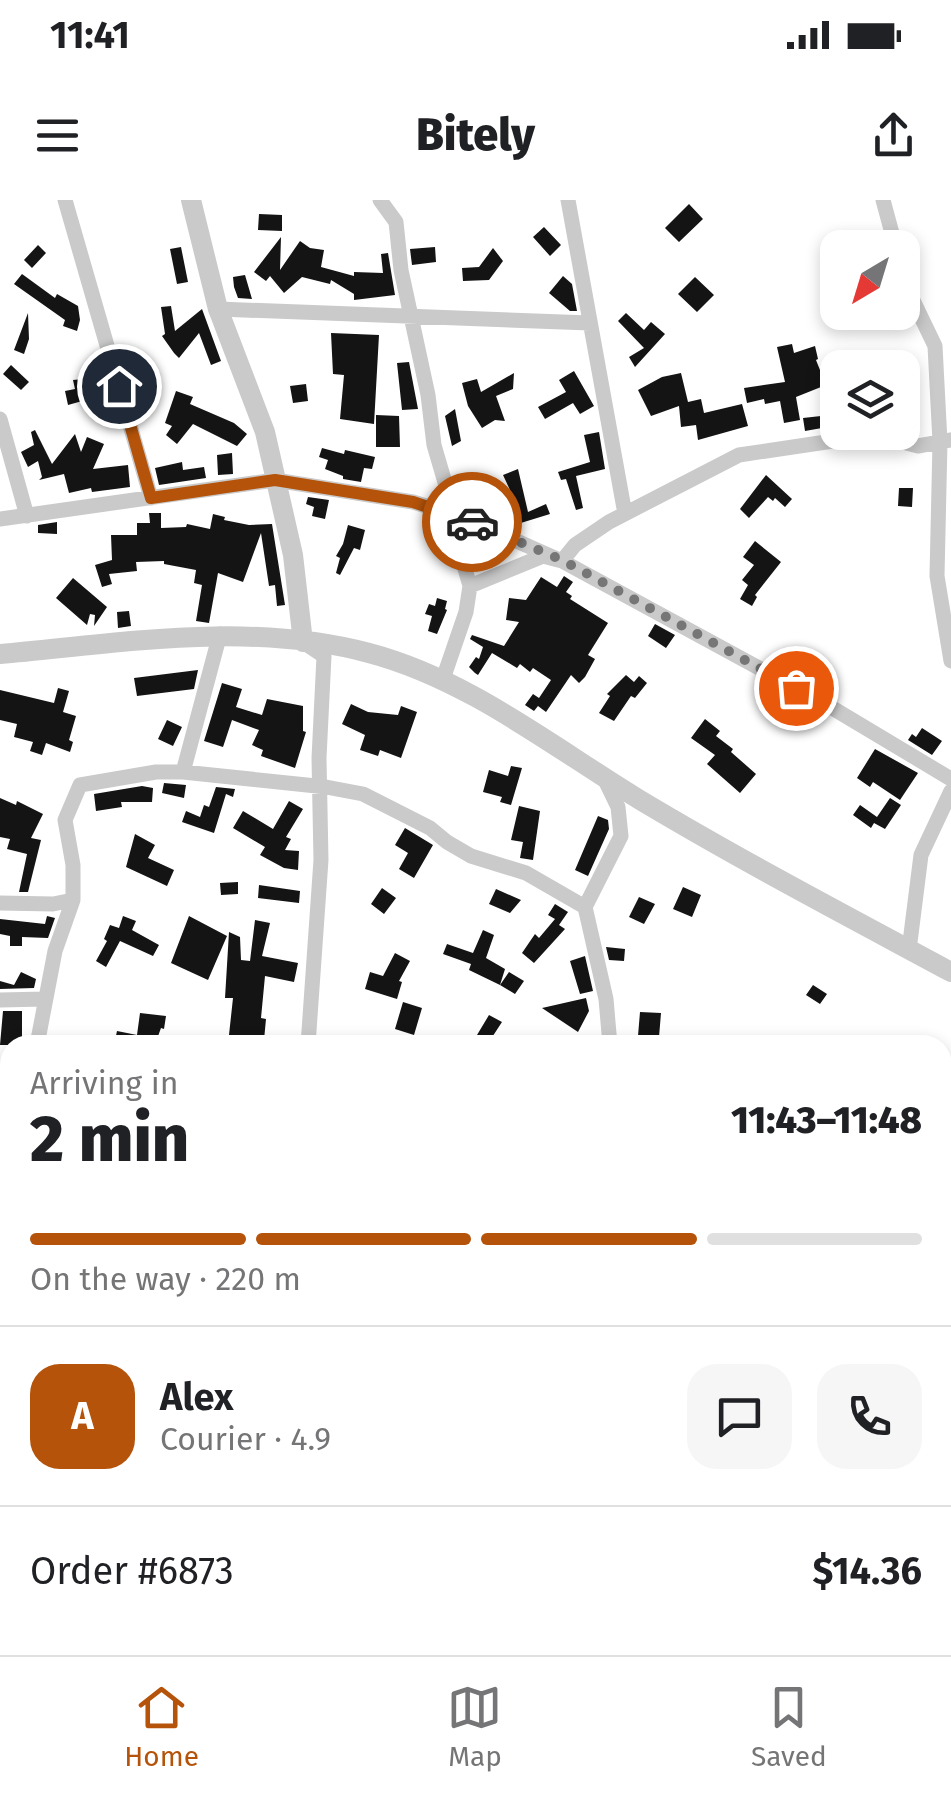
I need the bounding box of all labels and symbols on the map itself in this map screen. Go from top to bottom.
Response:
north arrow [820,230,920,330]
pin [77,344,162,429]
courier [422,472,522,572]
pin [754,646,839,731]

